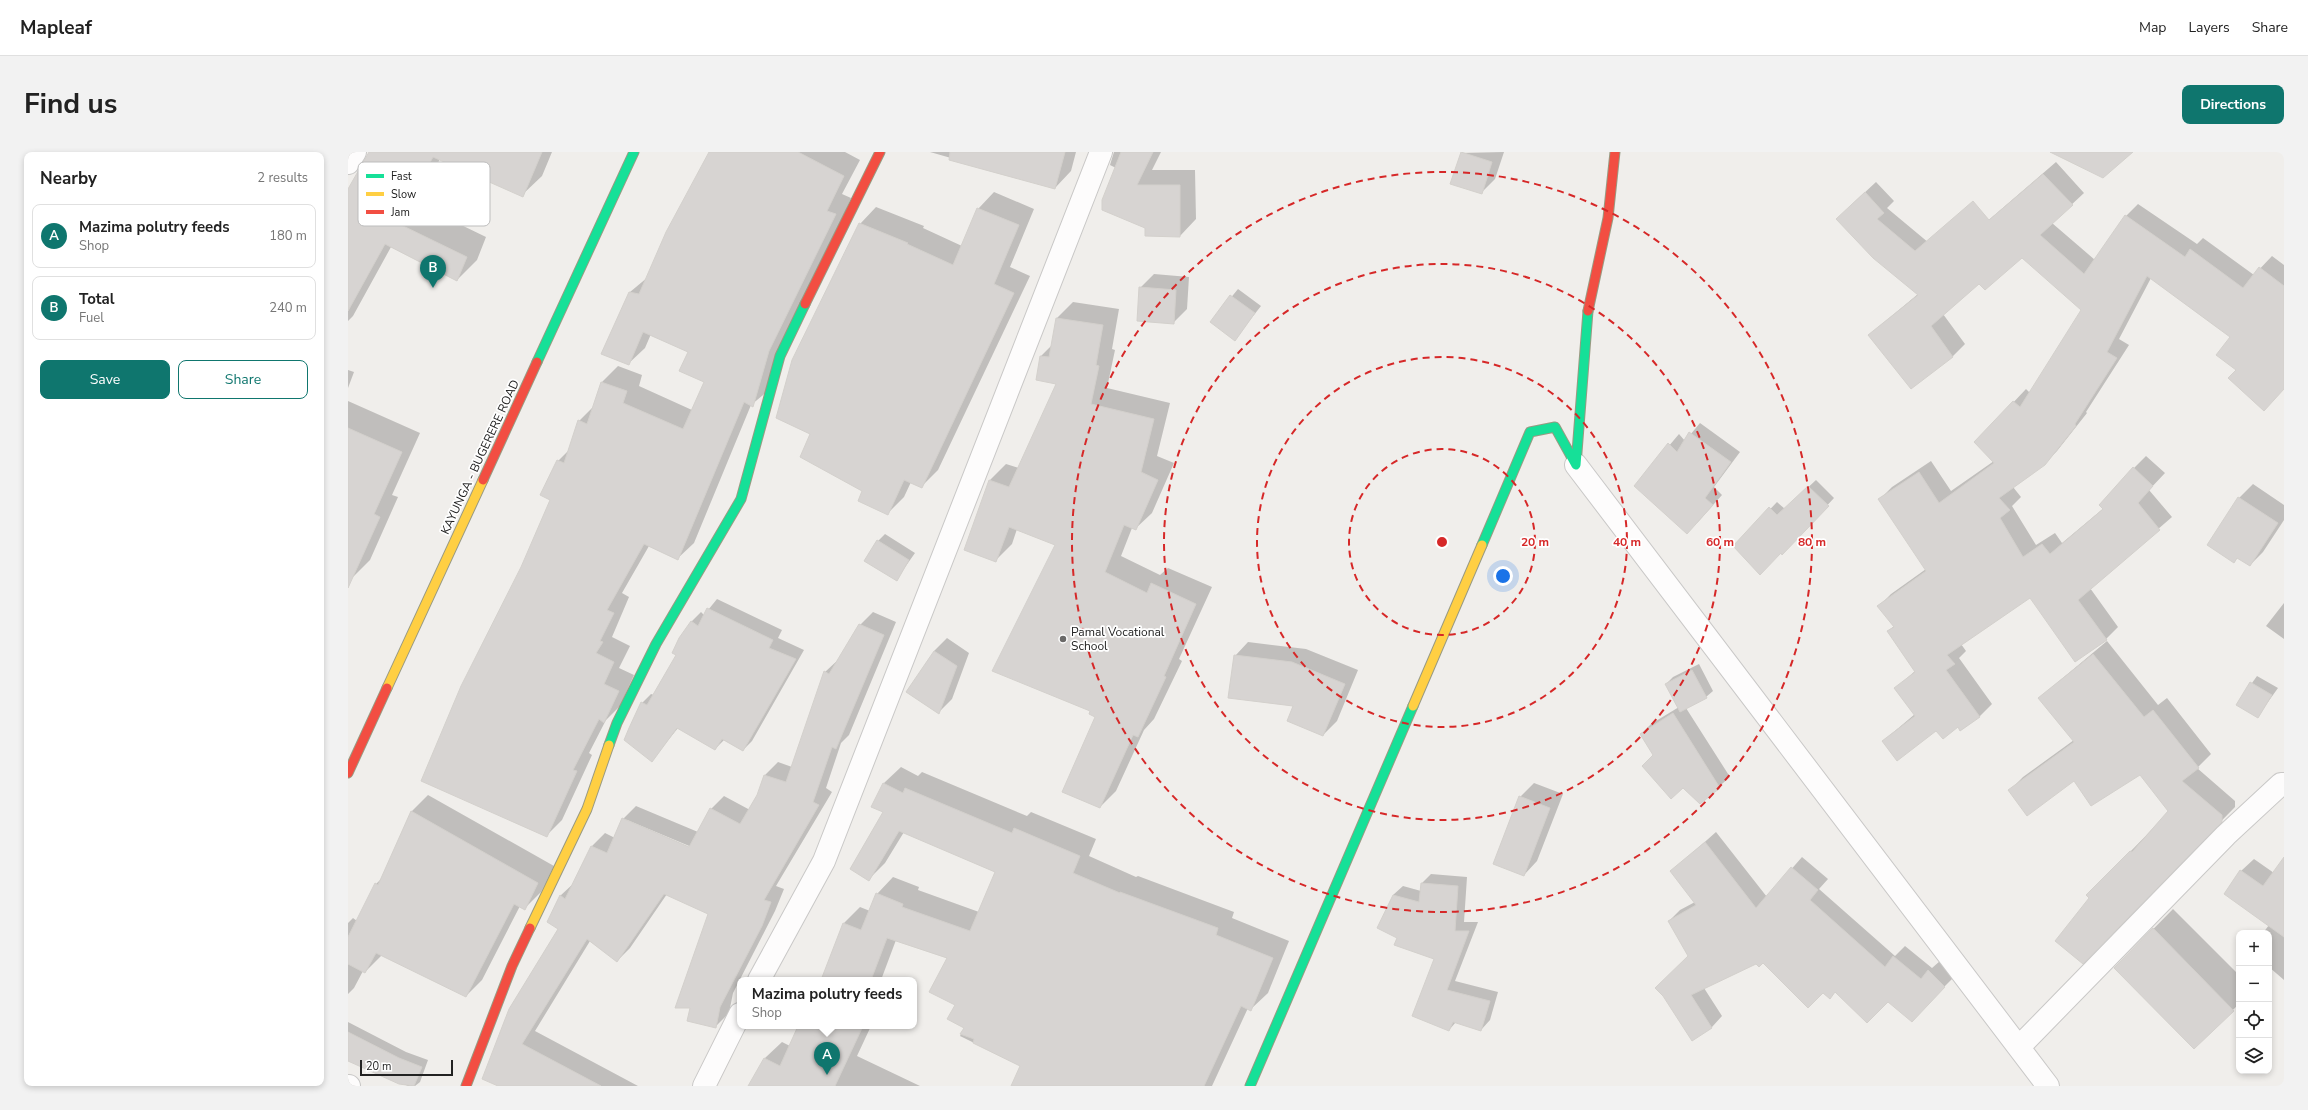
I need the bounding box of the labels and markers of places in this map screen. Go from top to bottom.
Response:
pin: B [420,255,446,288]
centre of rings [1435,535,1449,549]
place label: Pamal Vocational School [1071,624,1165,654]
marker: Pamal Vocational School [1058,634,1068,644]
pin: A [814,1042,840,1075]

